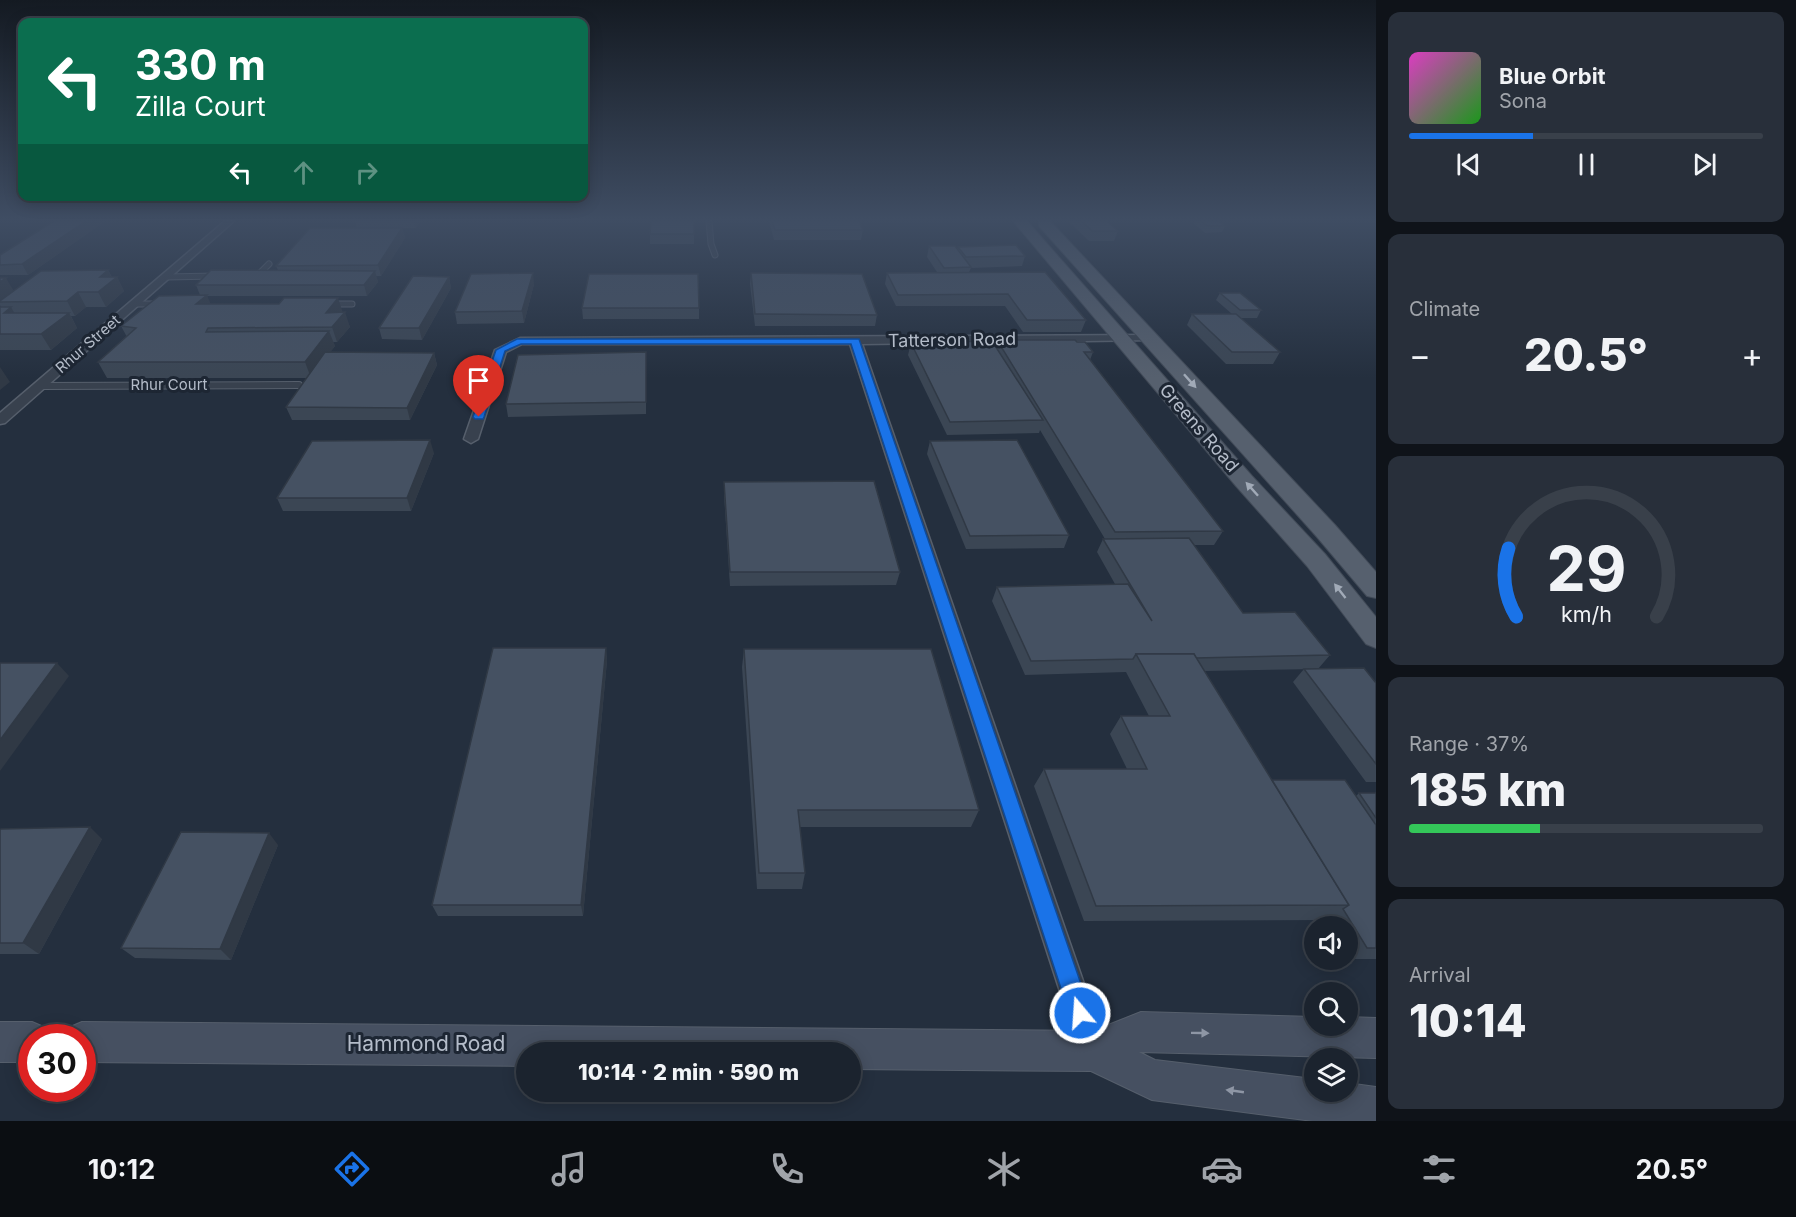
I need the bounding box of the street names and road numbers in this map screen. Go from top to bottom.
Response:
street label: Rhur Street [51,310,124,377]
street label: Tatterson Road [888,328,1016,351]
street label: Rhur Court [131,375,208,394]
street label: Greens Road [1156,379,1243,476]
street label: Hammond Road [347,1031,505,1056]

